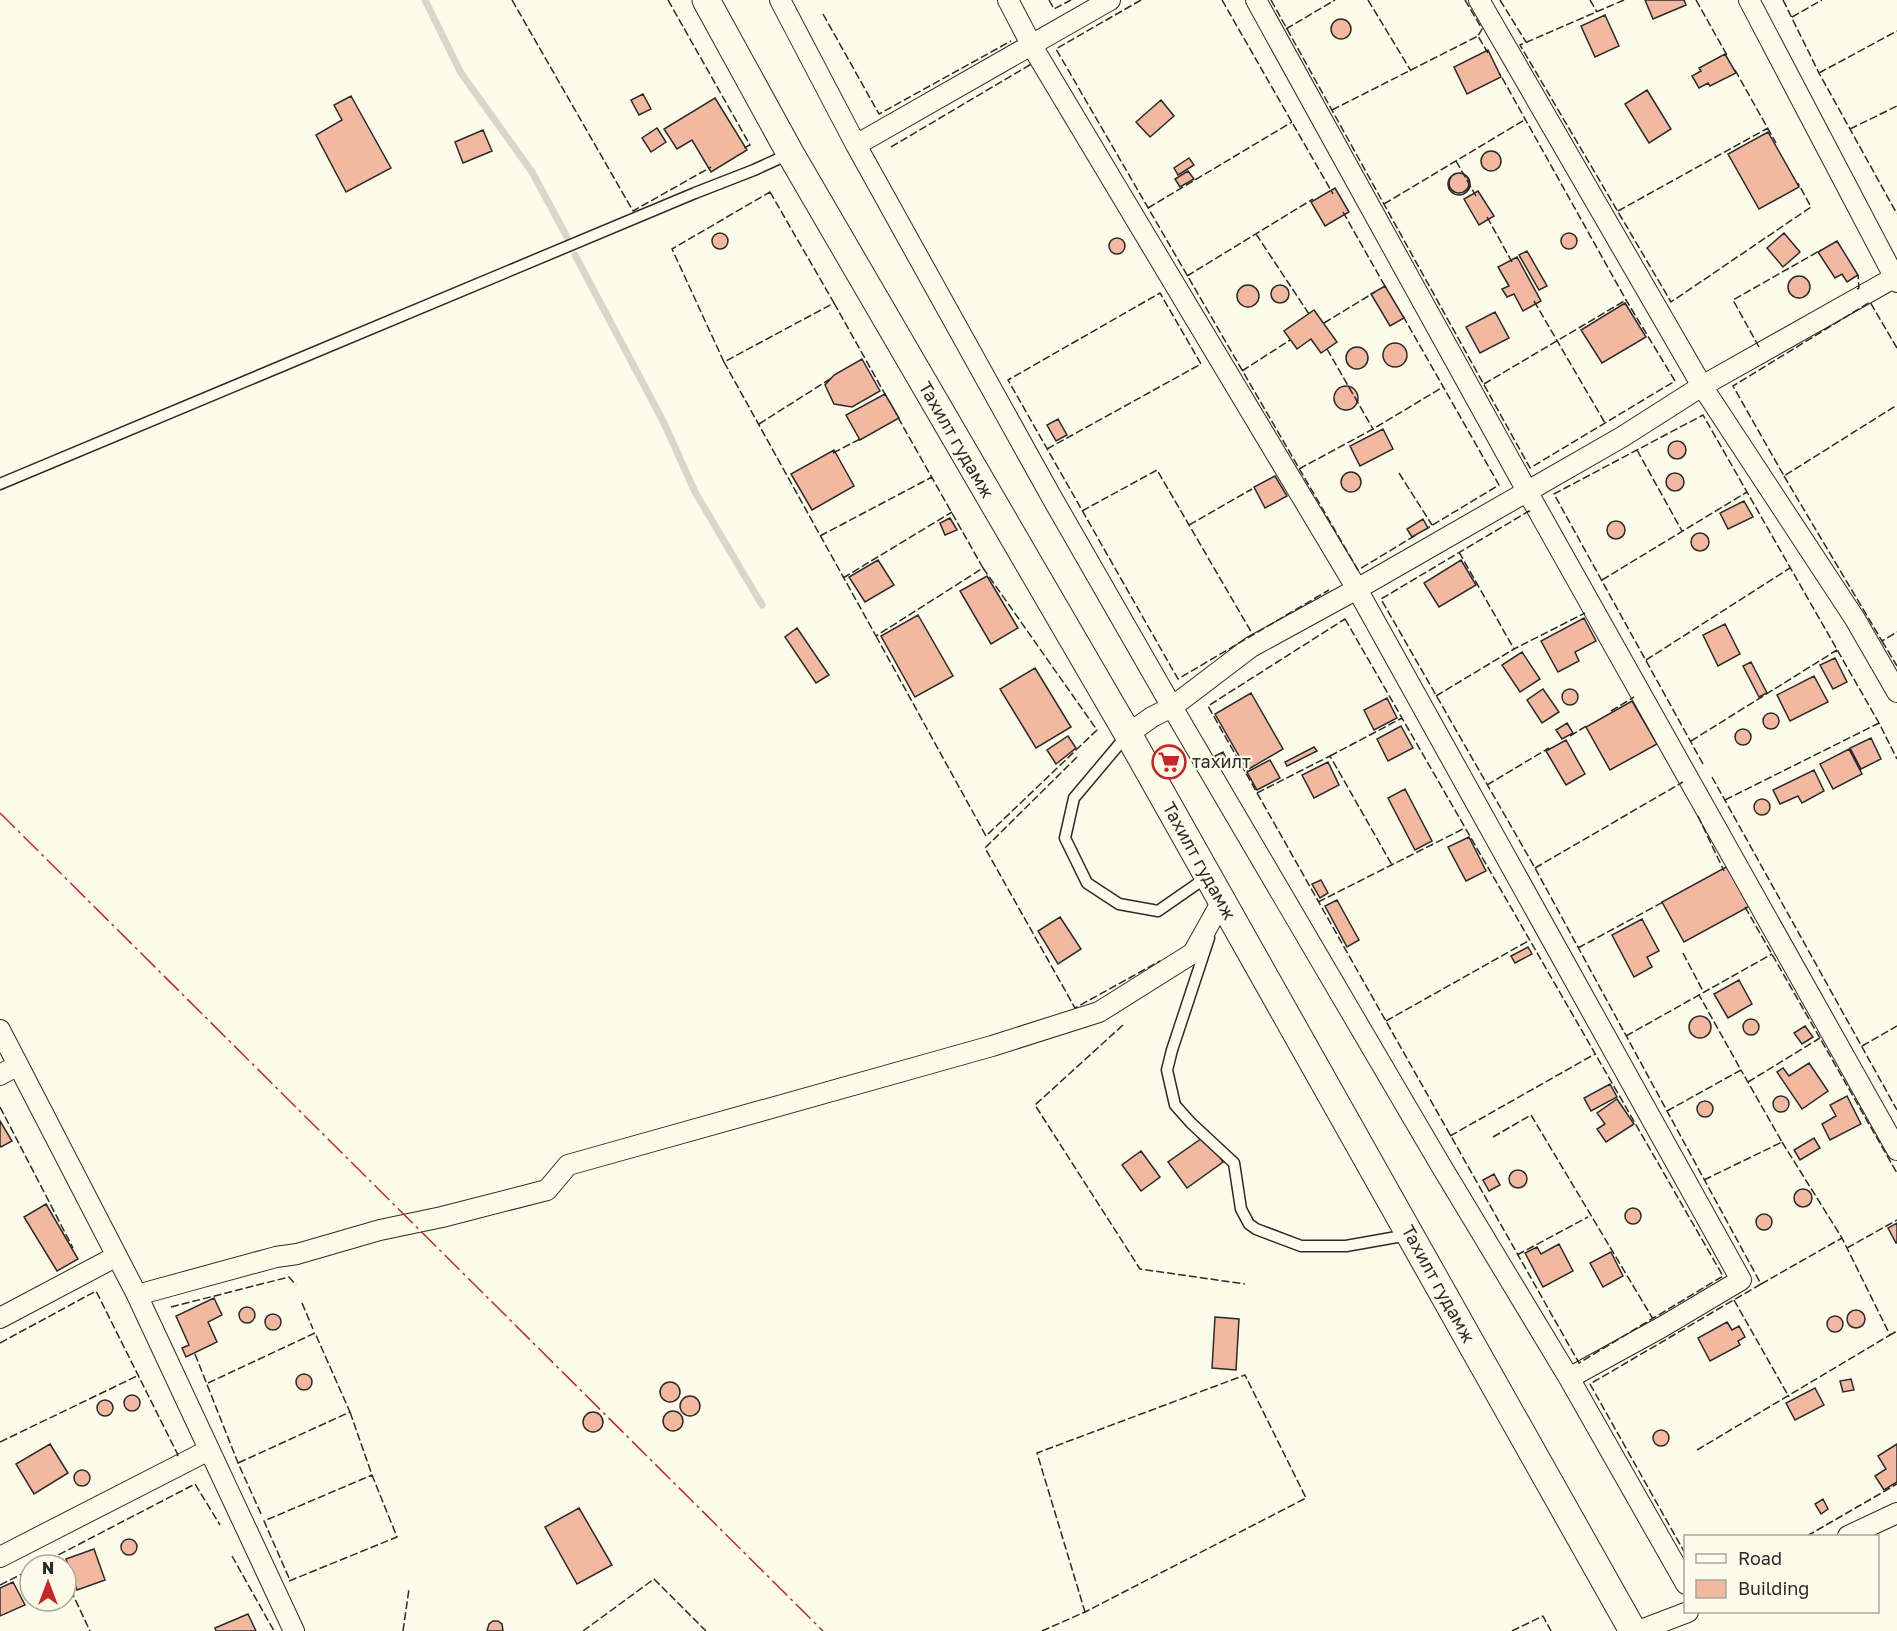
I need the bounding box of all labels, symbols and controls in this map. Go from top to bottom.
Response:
street label: Тахилт гудамж [915,377,999,502]
supermarket icon: тахилт [1151,744,1187,780]
place label: тахилт [1192,750,1251,772]
street label: Тахилт гудамж [1158,798,1241,923]
street label: Тахилт гудамж [1397,1221,1480,1346]
legend [1684,1535,1879,1613]
text: Road [1738,1547,1782,1569]
north arrow [18,1553,78,1613]
text: N [42,1558,54,1578]
text: Building [1738,1577,1809,1599]

